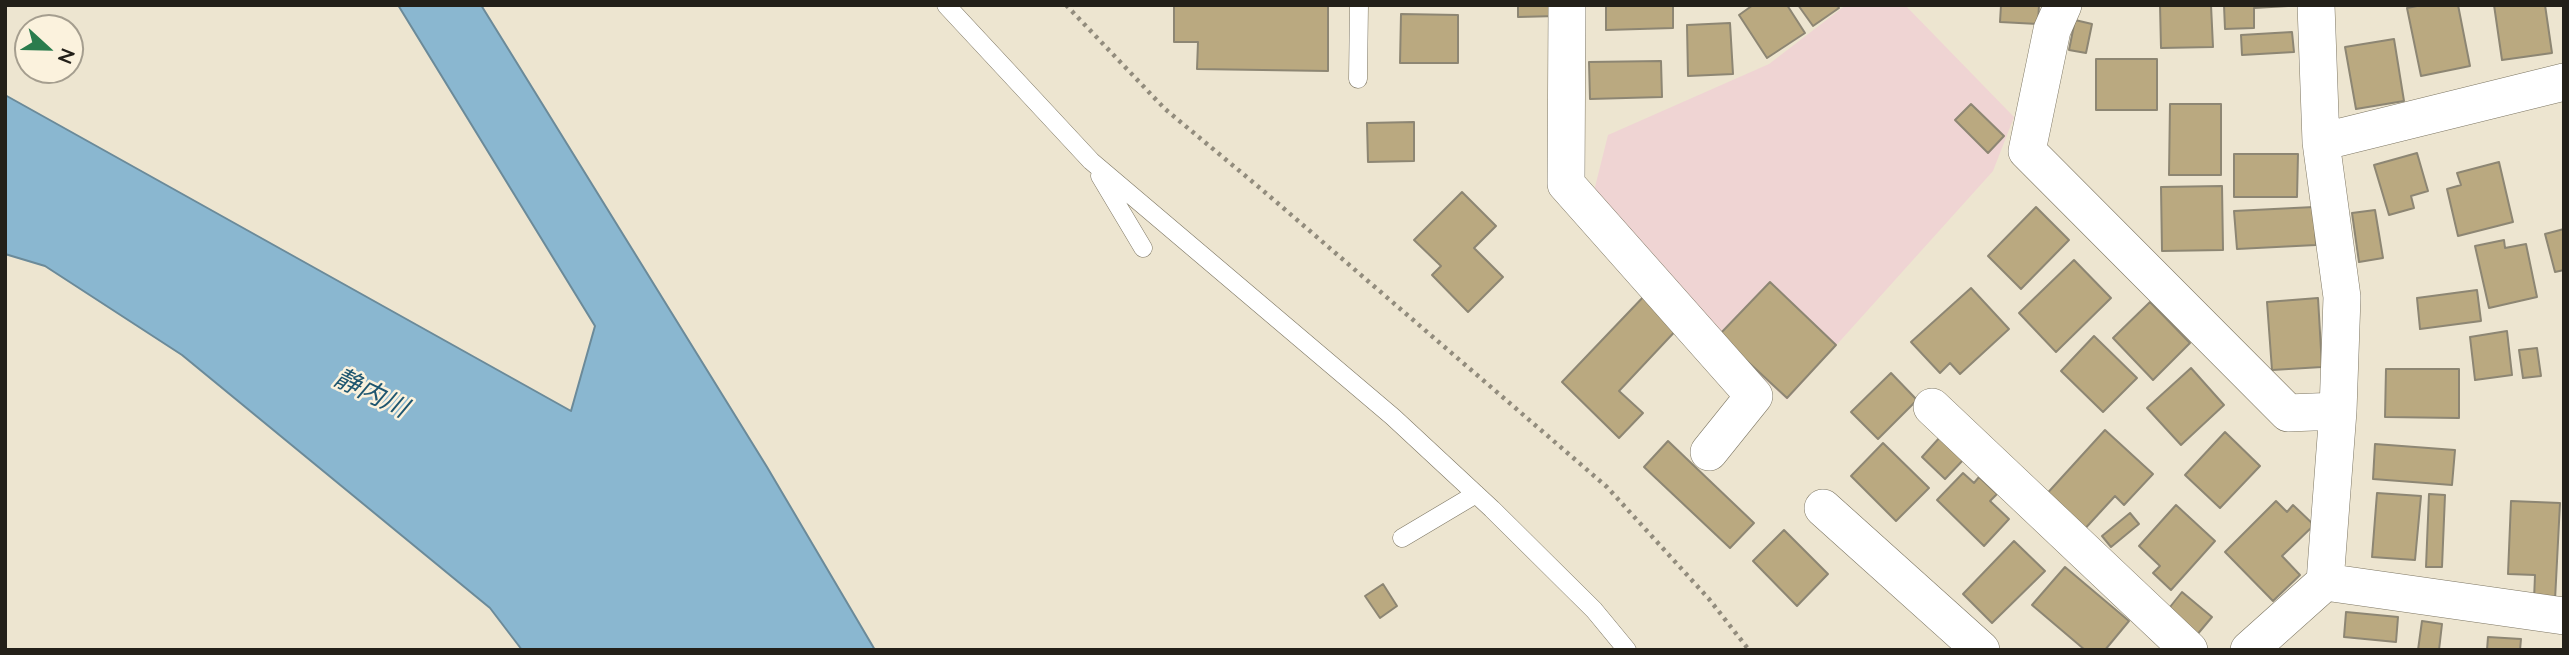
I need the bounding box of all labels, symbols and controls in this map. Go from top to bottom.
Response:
north arrow [14,14,84,84]
text: N [54,45,80,67]
water label: 静内川 [329,362,413,424]

